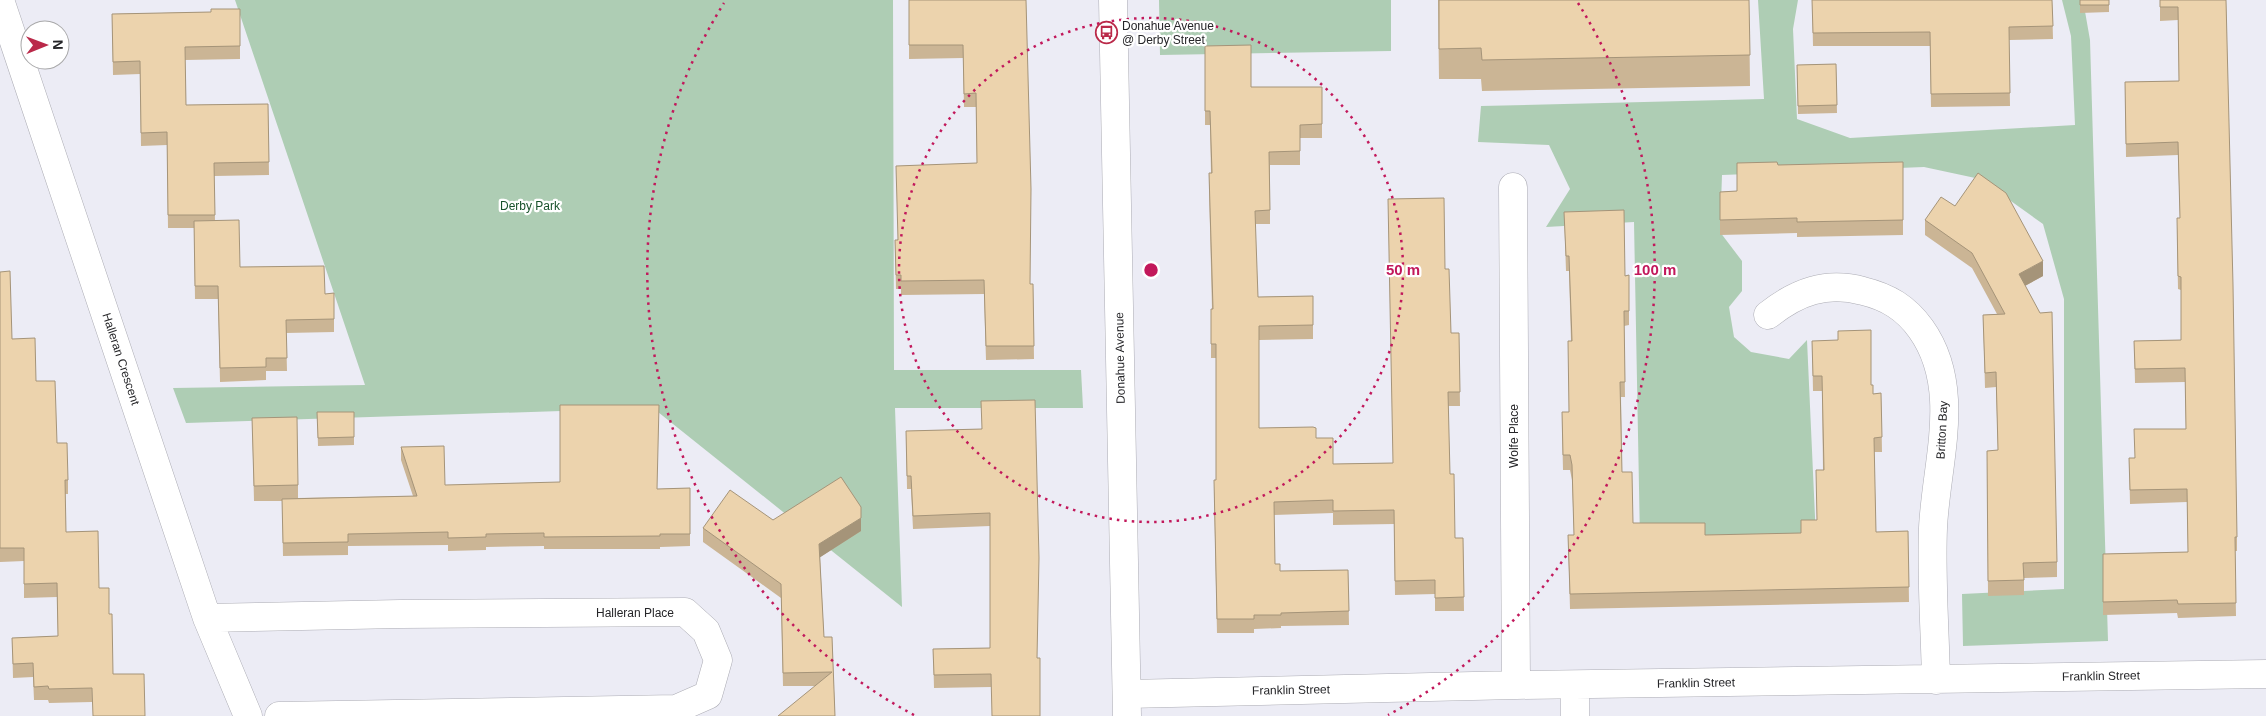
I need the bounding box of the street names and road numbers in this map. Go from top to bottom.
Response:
street label: Halleran Crescent [100,311,143,407]
street label: Donahue Avenue [1112,312,1128,404]
street label: Britton Bay [1933,400,1951,460]
street label: Wolfe Place [1507,404,1521,468]
street label: Halleran Place [596,606,674,620]
street label: Franklin Street [2062,668,2141,684]
street label: Franklin Street [1657,675,1736,691]
street label: Franklin Street [1252,682,1331,698]

